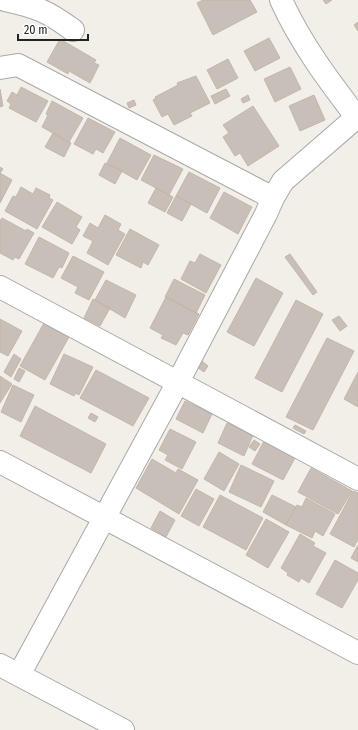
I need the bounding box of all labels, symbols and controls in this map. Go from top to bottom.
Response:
scale bar [18,16,88,42]
text: 20 m [24,23,48,37]

